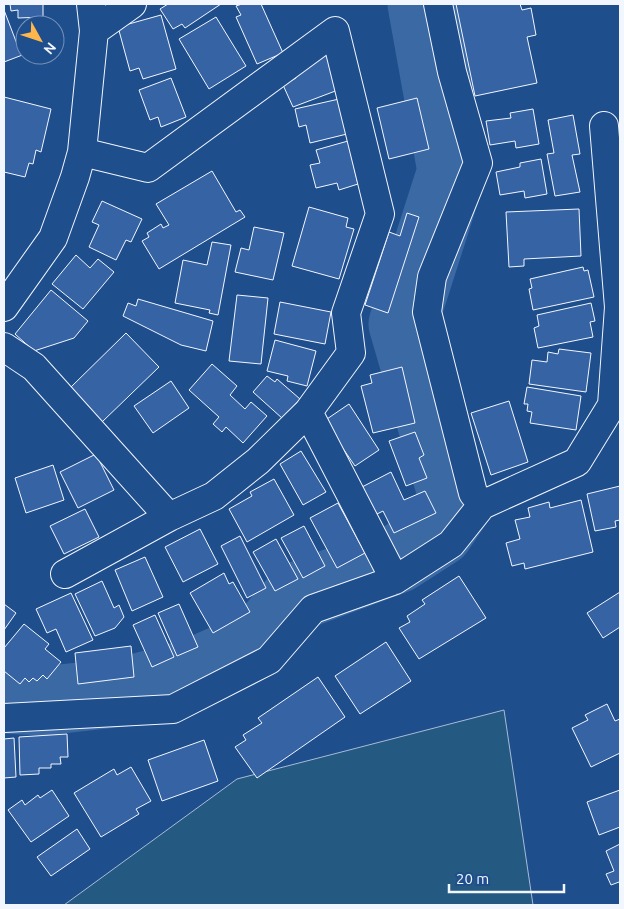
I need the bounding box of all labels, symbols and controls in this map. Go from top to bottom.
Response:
north arrow [15,15,65,65]
text: N [40,39,59,58]
scale bar [449,862,564,894]
text: 20 m [456,870,489,887]

